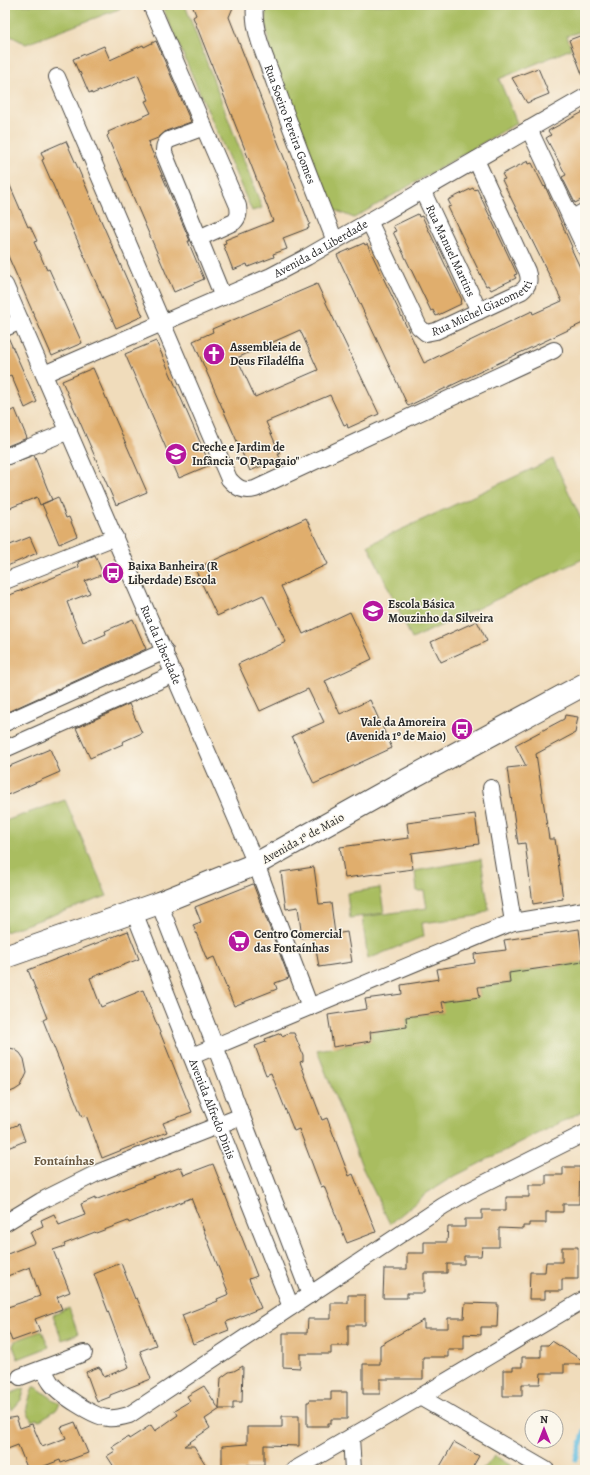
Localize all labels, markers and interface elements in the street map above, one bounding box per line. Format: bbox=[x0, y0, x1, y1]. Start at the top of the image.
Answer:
street label: Rua Soeiro Pereira Gomes bbox=[261, 62, 320, 186]
street label: Rua Manuel Martins bbox=[422, 202, 479, 299]
street label: Avenida da Liberdade bbox=[270, 216, 371, 282]
street label: Rua Michel Giacometti bbox=[430, 279, 536, 340]
place label: Assembleia de Deus Filadélfia bbox=[229, 339, 304, 369]
church icon: Assembleia de Deus Filadélfia bbox=[201, 341, 227, 367]
place label: Creche e Jardim de Infância "O Papagaio" bbox=[192, 439, 300, 469]
school or university icon: Creche e Jardim de Infância "O Papagaio" bbox=[163, 441, 189, 467]
place label: Baixa Banheira (R Liberdade) Escola bbox=[128, 558, 218, 588]
bus stop icon: Baixa Banheira (R Liberdade) Escola bbox=[100, 560, 126, 586]
place label: Escola Básica Mouzinho da Silveira bbox=[388, 596, 494, 626]
school or university icon: Escola Básica Mouzinho da Silveira bbox=[360, 598, 386, 624]
street label: Rua da Liberdade bbox=[137, 602, 185, 687]
place label: Vale da Amoreira (Avenida 1º de Maio) bbox=[346, 714, 446, 744]
bus stop icon: Vale da Amoreira (Avenida 1º de Maio) bbox=[449, 716, 475, 742]
street label: Avenida 1º de Maio bbox=[258, 809, 347, 868]
place label: Centro Comercial das Fontaínhas bbox=[254, 926, 343, 956]
supermarket icon: Centro Comercial das Fontaínhas bbox=[226, 928, 252, 954]
street label: Avenida Alfredo Dinis bbox=[185, 1056, 240, 1162]
district label: Fontaínhas bbox=[34, 1152, 94, 1169]
north arrow bbox=[524, 1409, 564, 1449]
text: N bbox=[540, 1412, 548, 1427]

